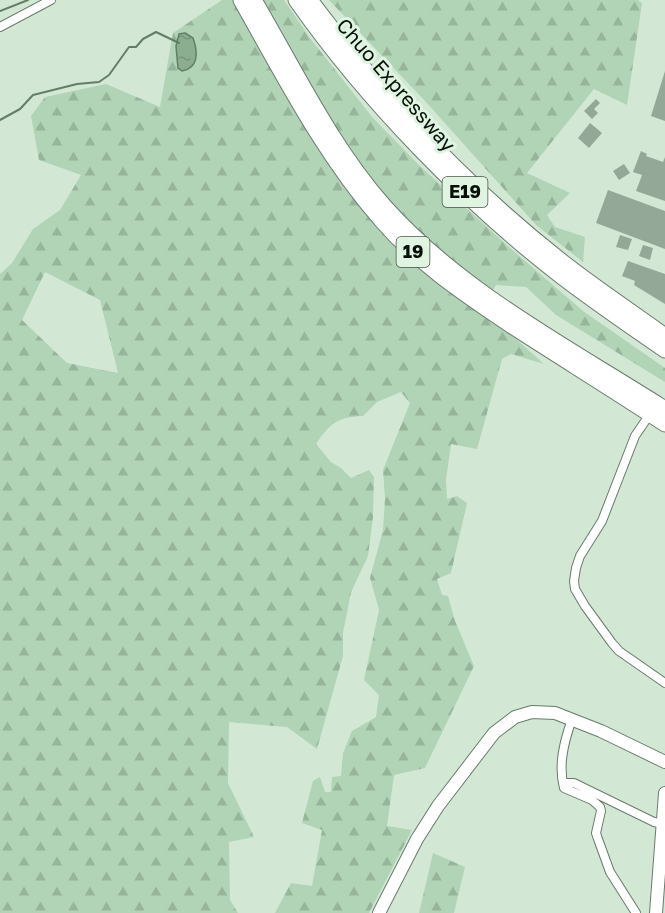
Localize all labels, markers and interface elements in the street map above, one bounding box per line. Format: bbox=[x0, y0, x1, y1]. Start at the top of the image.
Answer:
street label: Chuo Expressway bbox=[332, 13, 461, 156]
road number: E19 bbox=[442, 177, 488, 207]
road number: 19 bbox=[396, 237, 430, 267]

